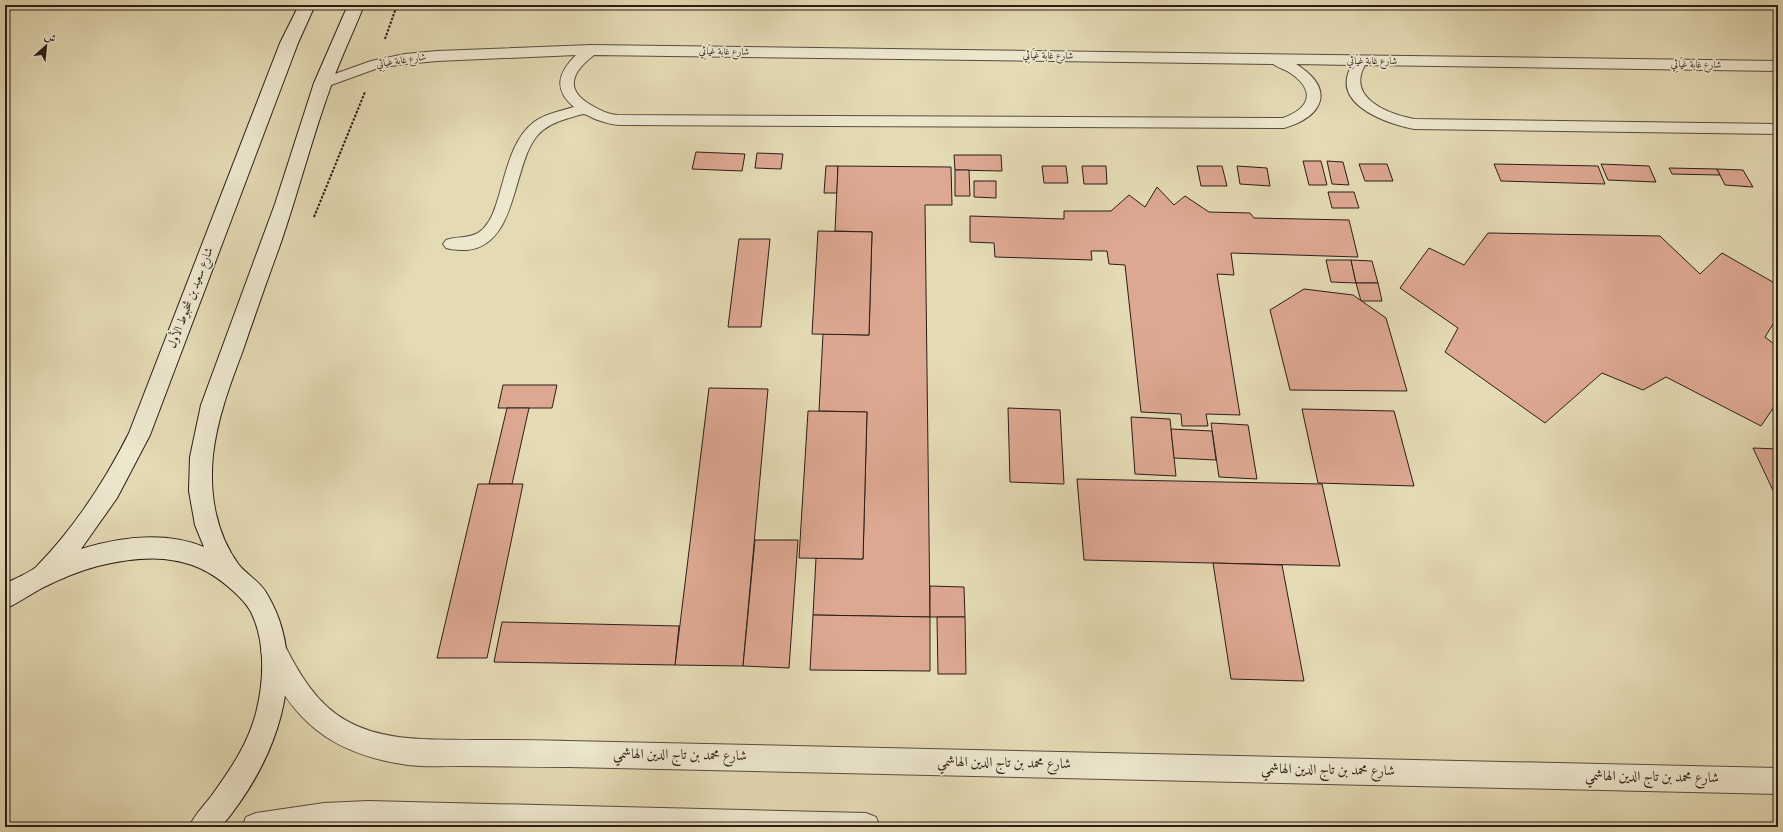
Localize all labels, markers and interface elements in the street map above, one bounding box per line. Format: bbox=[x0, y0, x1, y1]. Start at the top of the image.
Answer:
north arrow bbox=[26, 26, 66, 66]
text: ش bbox=[42, 28, 59, 48]
street label: شارع غابة غيَاثِي bbox=[699, 43, 750, 61]
street label: شارع غابة غيَاثِي bbox=[1023, 47, 1074, 65]
street label: شارع غابة غيَاثِي bbox=[375, 49, 428, 73]
street label: شارع غابة غيَاثِي bbox=[1347, 53, 1397, 70]
street label: شارع غابة غيَاثِي bbox=[1671, 56, 1722, 74]
street label: شارع سعيد بن شخبوط الأول bbox=[162, 244, 220, 352]
street label: شارع محمد بن تاج الدين الهاشمي bbox=[613, 745, 747, 768]
street label: شارع محمد بن تاج الدين الهاشمي bbox=[937, 753, 1071, 776]
street label: شارع محمد بن تاج الدين الهاشمي bbox=[1261, 760, 1395, 783]
street label: شارع محمد بن تاج الدين الهاشمي bbox=[1585, 767, 1719, 790]

